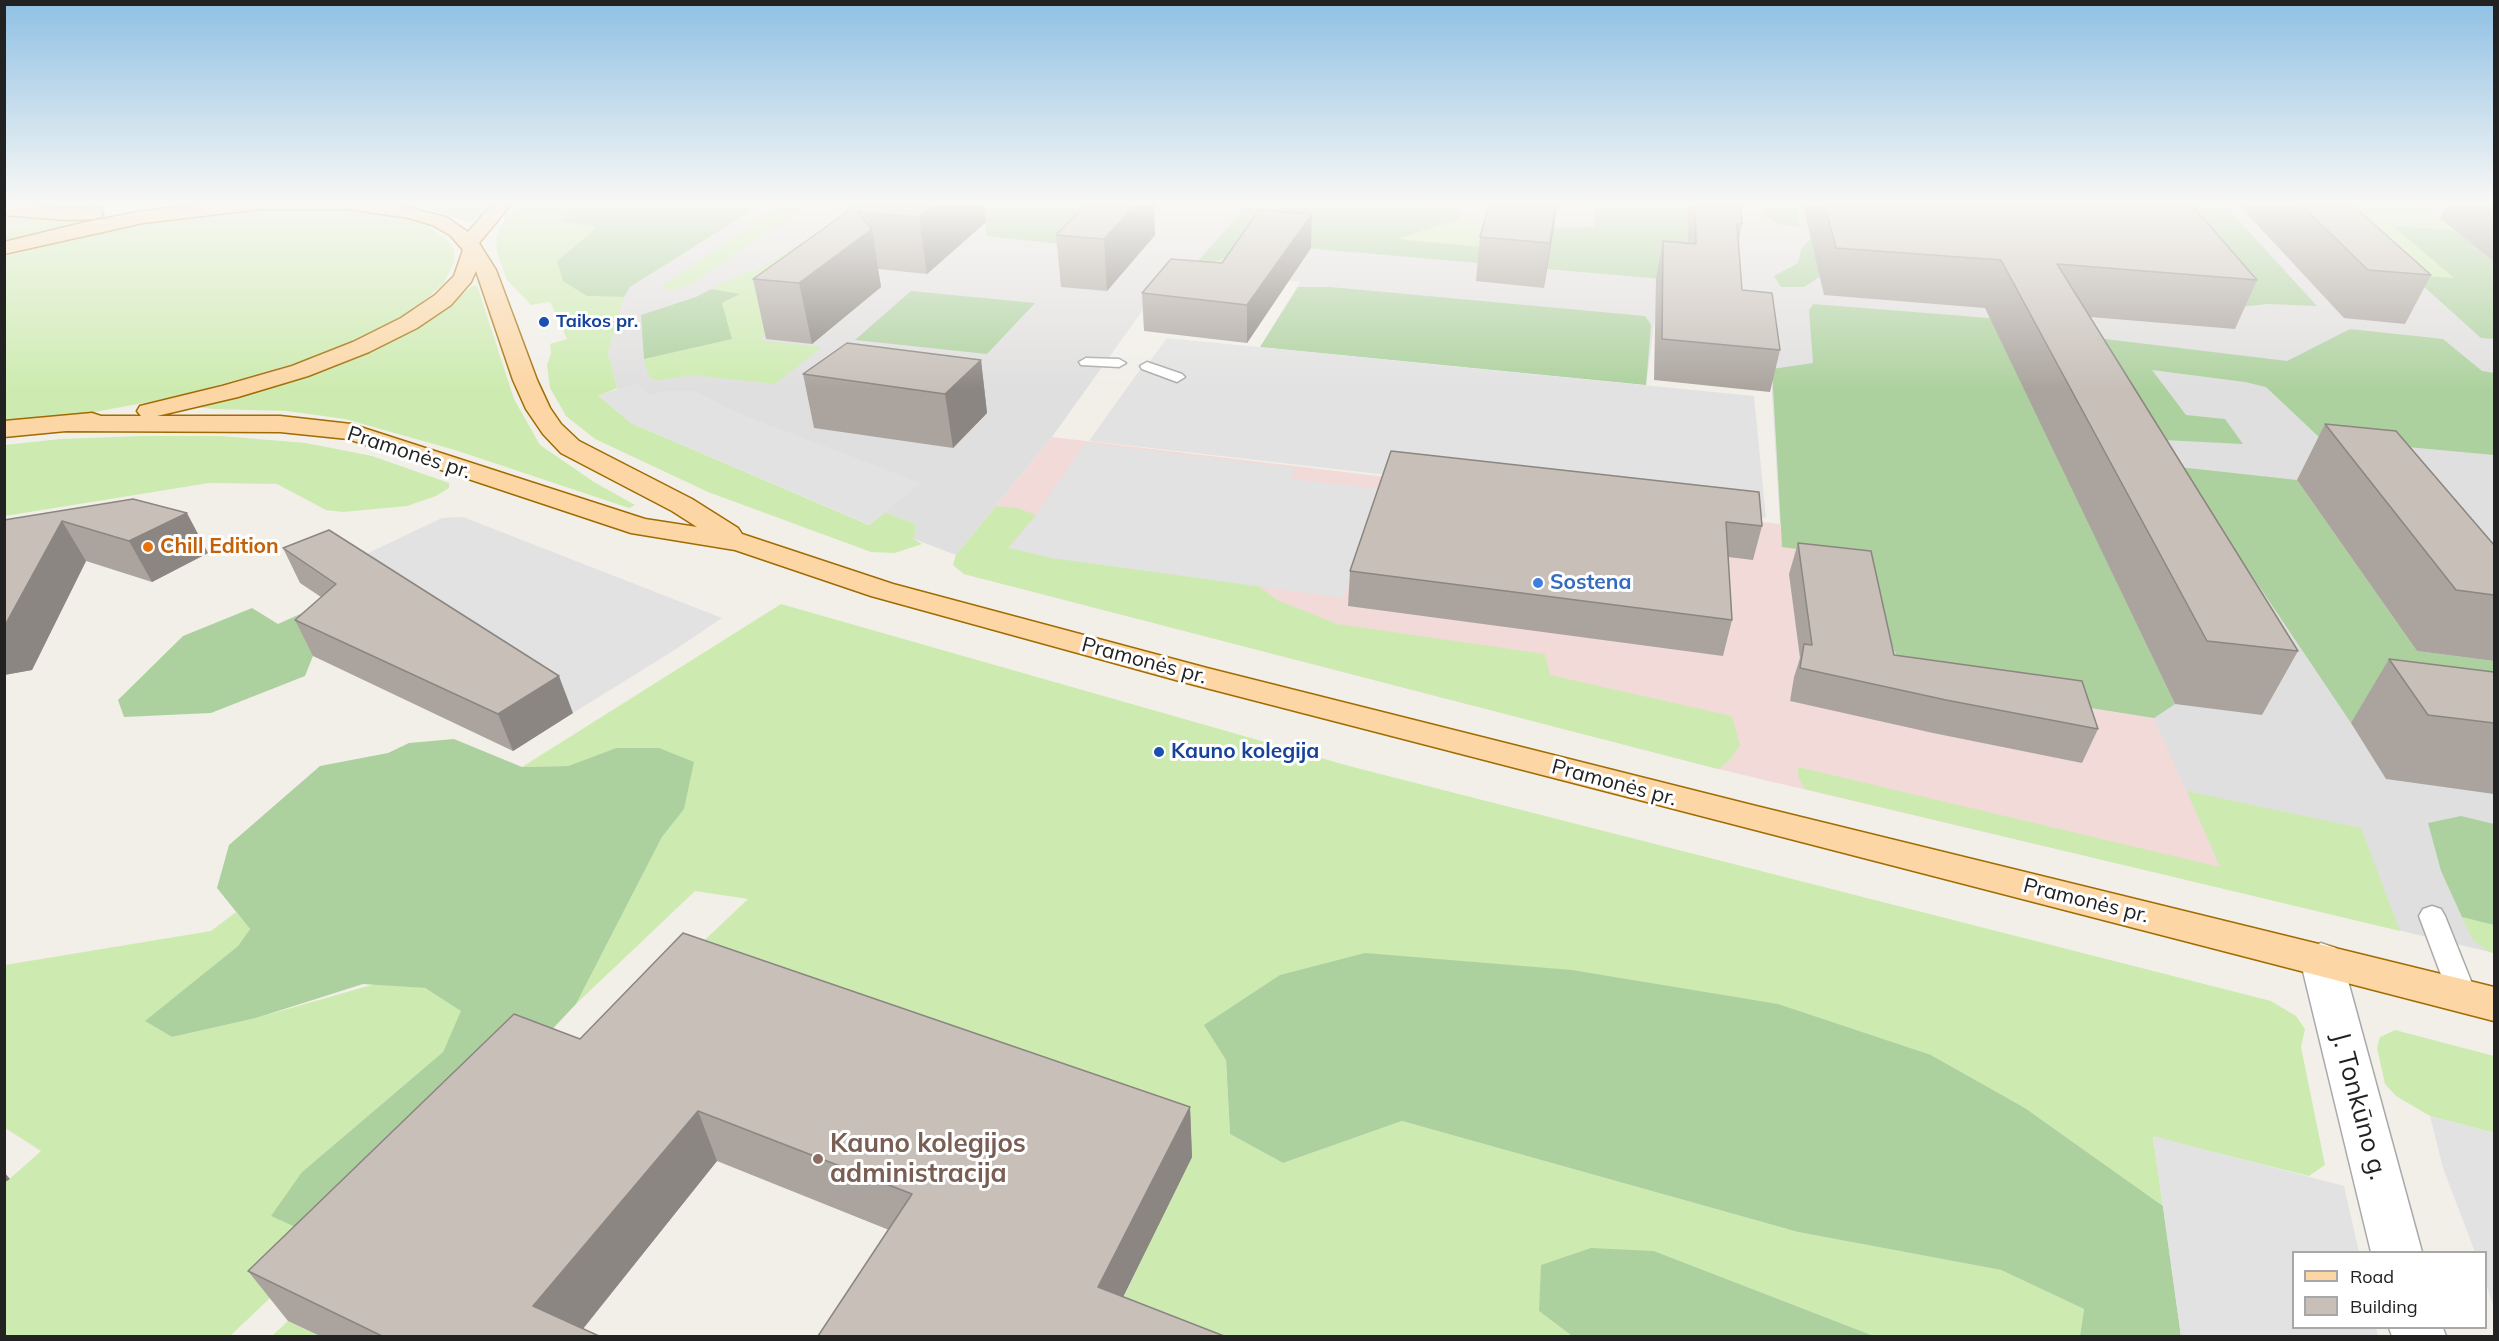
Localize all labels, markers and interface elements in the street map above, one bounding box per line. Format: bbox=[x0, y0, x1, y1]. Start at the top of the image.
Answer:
place label: Taikos pr. bbox=[556, 311, 638, 333]
marker: Taikos pr. bbox=[537, 315, 551, 329]
street label: Pramonės pr. bbox=[344, 421, 474, 485]
place label: Chill Edition bbox=[160, 534, 279, 560]
marker: Chill Edition bbox=[141, 540, 155, 554]
place label: Sostena bbox=[1550, 570, 1631, 596]
marker: Sostena bbox=[1531, 576, 1545, 590]
street label: Pramonės pr. bbox=[1079, 632, 1209, 690]
place label: Kauno kolegija bbox=[1171, 739, 1319, 765]
marker: Kauno kolegija bbox=[1152, 745, 1166, 759]
street label: Pramonės pr. bbox=[1549, 754, 1679, 812]
street label: Pramonės pr. bbox=[2021, 873, 2151, 929]
street label: J. Tonkūno g. bbox=[2324, 1029, 2394, 1183]
place label: Kauno kolegijos administracija bbox=[830, 1128, 1026, 1190]
marker: Kauno kolegijos administracija bbox=[811, 1152, 825, 1166]
legend bbox=[2292, 1251, 2487, 1329]
text: Road bbox=[2350, 1265, 2394, 1288]
text: Building bbox=[2350, 1295, 2418, 1318]

